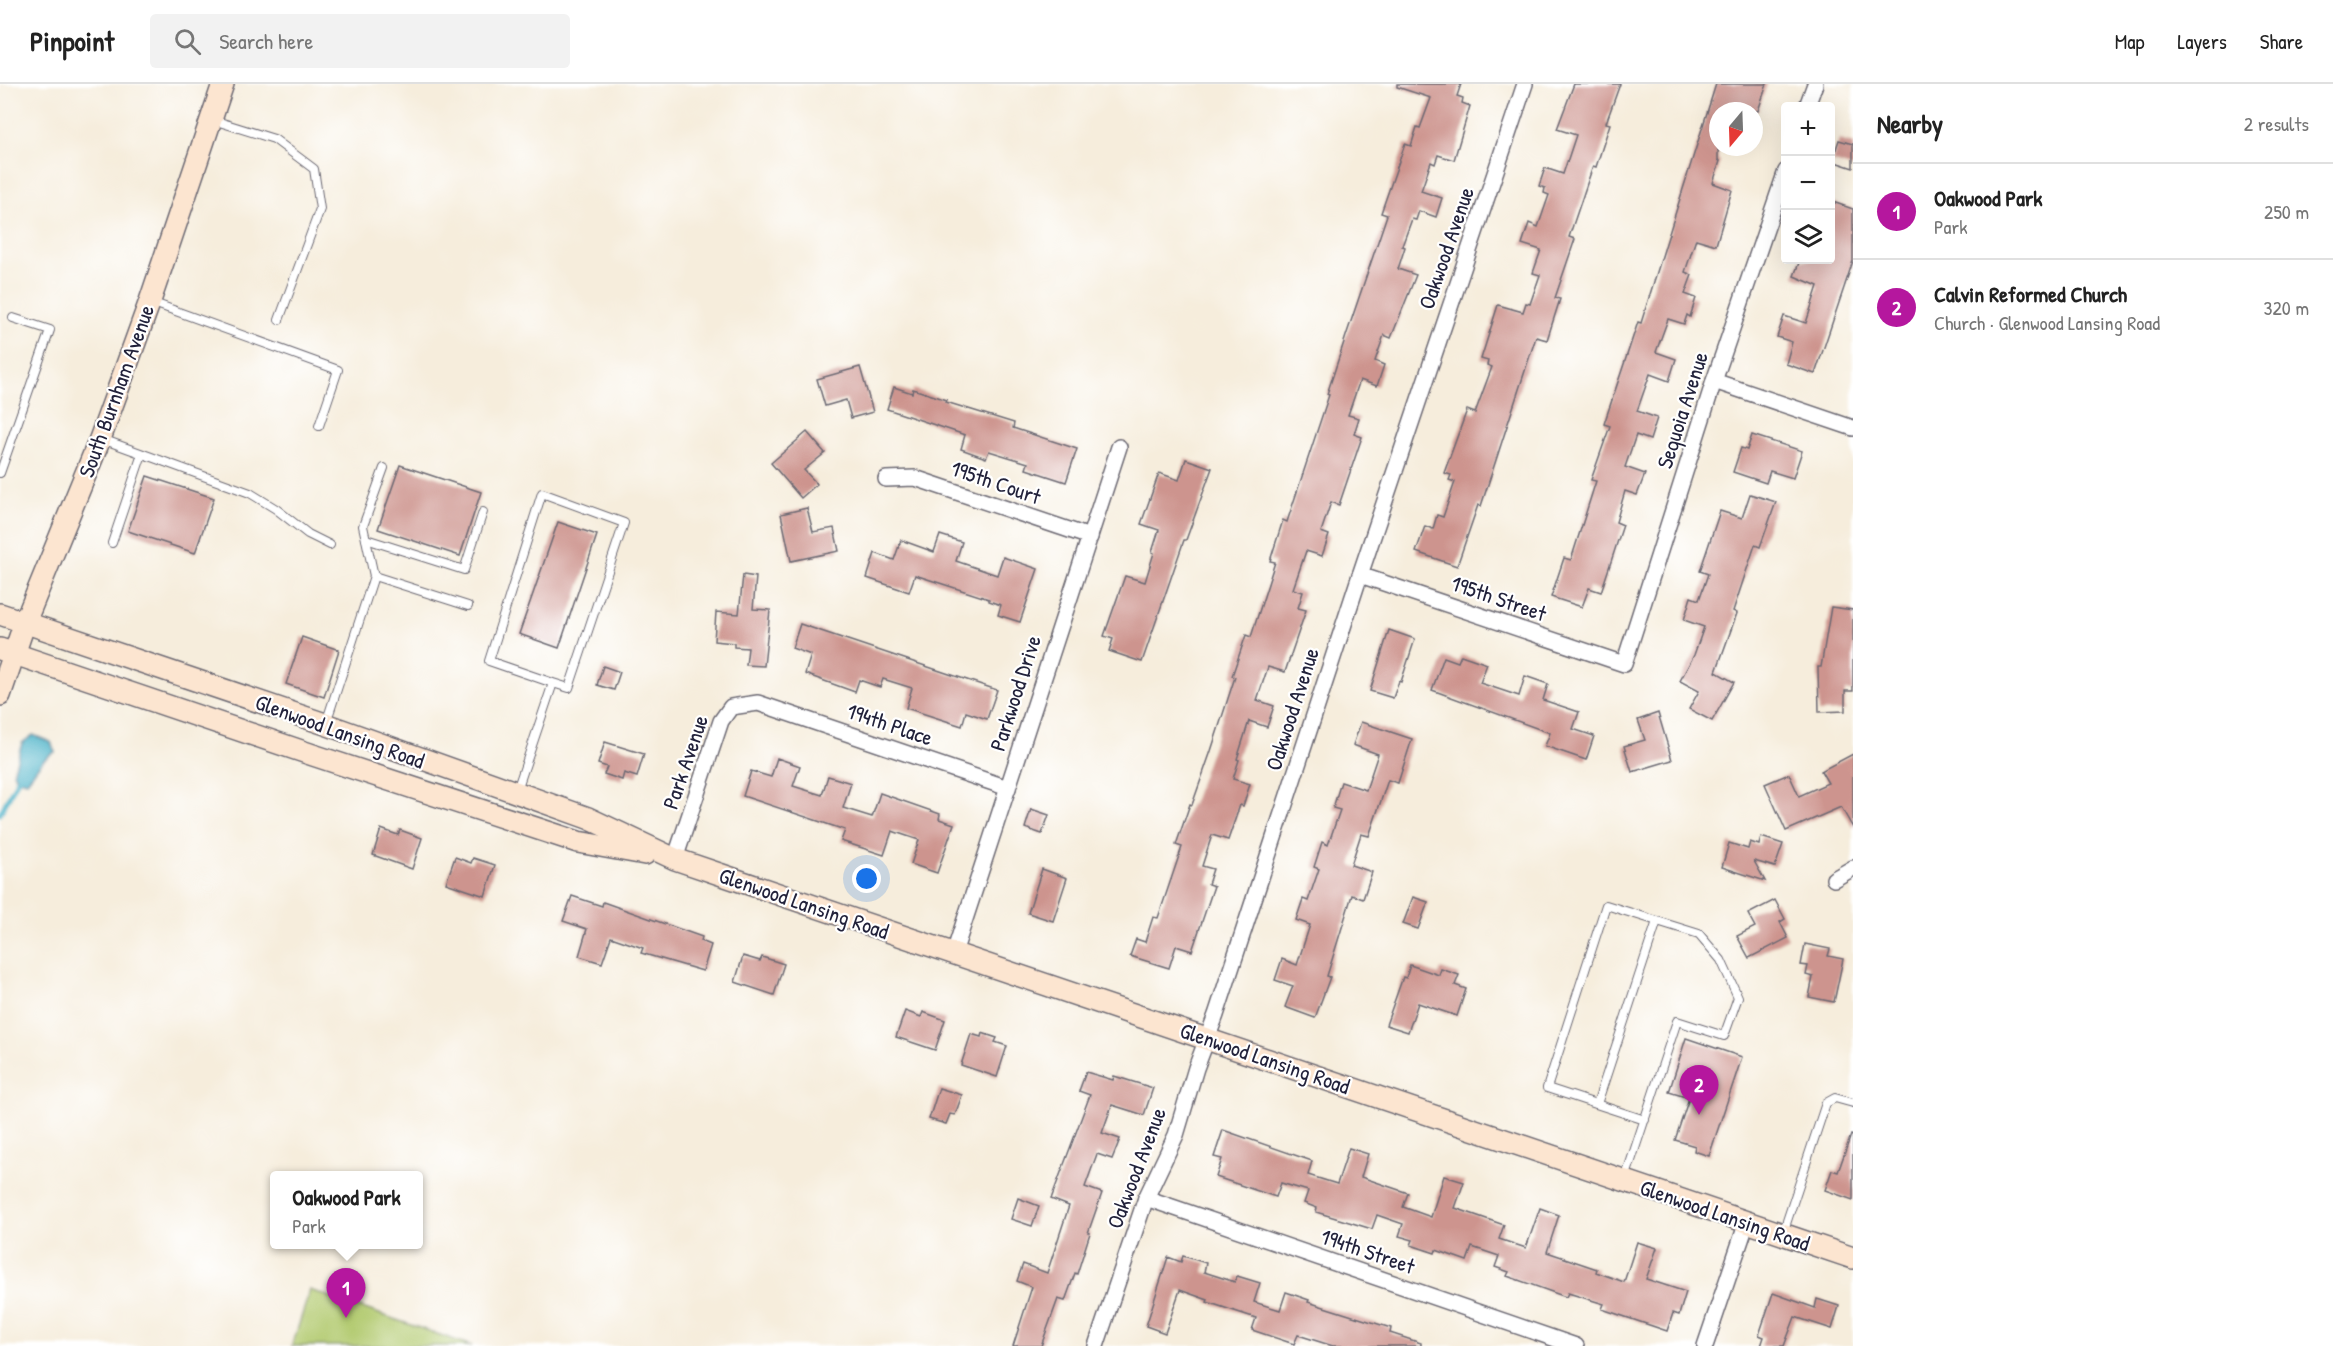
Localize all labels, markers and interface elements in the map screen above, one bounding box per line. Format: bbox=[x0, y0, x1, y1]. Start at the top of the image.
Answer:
search box bbox=[150, 14, 570, 68]
text: Pinpoint bbox=[30, 22, 114, 60]
icon: search bbox=[171, 25, 204, 58]
text: Search here bbox=[219, 26, 313, 56]
text: Map bbox=[2115, 27, 2144, 56]
text: Layers bbox=[2177, 27, 2227, 56]
text: Share bbox=[2260, 27, 2303, 56]
north arrow bbox=[1709, 102, 1763, 156]
map controls bbox=[1781, 102, 1835, 264]
button: + bbox=[1781, 102, 1835, 156]
text: Nearby bbox=[1877, 106, 1943, 141]
text: 2 results bbox=[2244, 110, 2309, 137]
button: − bbox=[1781, 156, 1835, 210]
street label: Oakwood Avenue bbox=[1411, 183, 1481, 313]
text: Oakwood Park bbox=[1934, 183, 2042, 213]
text: 1 bbox=[1893, 198, 1900, 225]
text: 250 m bbox=[2264, 198, 2309, 225]
button: layers bbox=[1781, 210, 1835, 264]
text: Park bbox=[1934, 213, 1967, 240]
text: Calvin Reformed Church bbox=[1934, 279, 2127, 309]
text: 2 bbox=[1892, 294, 1901, 321]
text: 320 m bbox=[2264, 294, 2309, 321]
street label: South Burnham Avenue bbox=[71, 300, 161, 481]
text: Church · Glenwood Lansing Road bbox=[1934, 309, 2160, 336]
street label: Sequoia Avenue bbox=[1649, 348, 1715, 472]
street label: 195th Court bbox=[947, 453, 1045, 511]
street label: 195th Street bbox=[1448, 568, 1551, 628]
street label: Parkwood Drive bbox=[982, 631, 1048, 755]
street label: Oakwood Avenue bbox=[1258, 644, 1326, 774]
street label: Glenwood Lansing Road bbox=[251, 687, 429, 776]
street label: 194th Place bbox=[843, 695, 937, 753]
street label: Park Avenue bbox=[655, 711, 715, 813]
street label: Glenwood Lansing Road bbox=[715, 860, 893, 946]
your location bbox=[852, 864, 881, 893]
street label: Glenwood Lansing Road bbox=[1176, 1015, 1354, 1101]
pin: 2 bbox=[1680, 1066, 1718, 1115]
street label: Oakwood Avenue bbox=[1099, 1103, 1173, 1233]
popup bbox=[270, 1171, 423, 1249]
street label: Glenwood Lansing Road bbox=[1636, 1172, 1814, 1258]
text: Oakwood Park bbox=[292, 1182, 401, 1212]
text: Park bbox=[292, 1212, 326, 1239]
street label: 194th Street bbox=[1317, 1221, 1419, 1281]
pin: 1 bbox=[326, 1268, 366, 1318]

